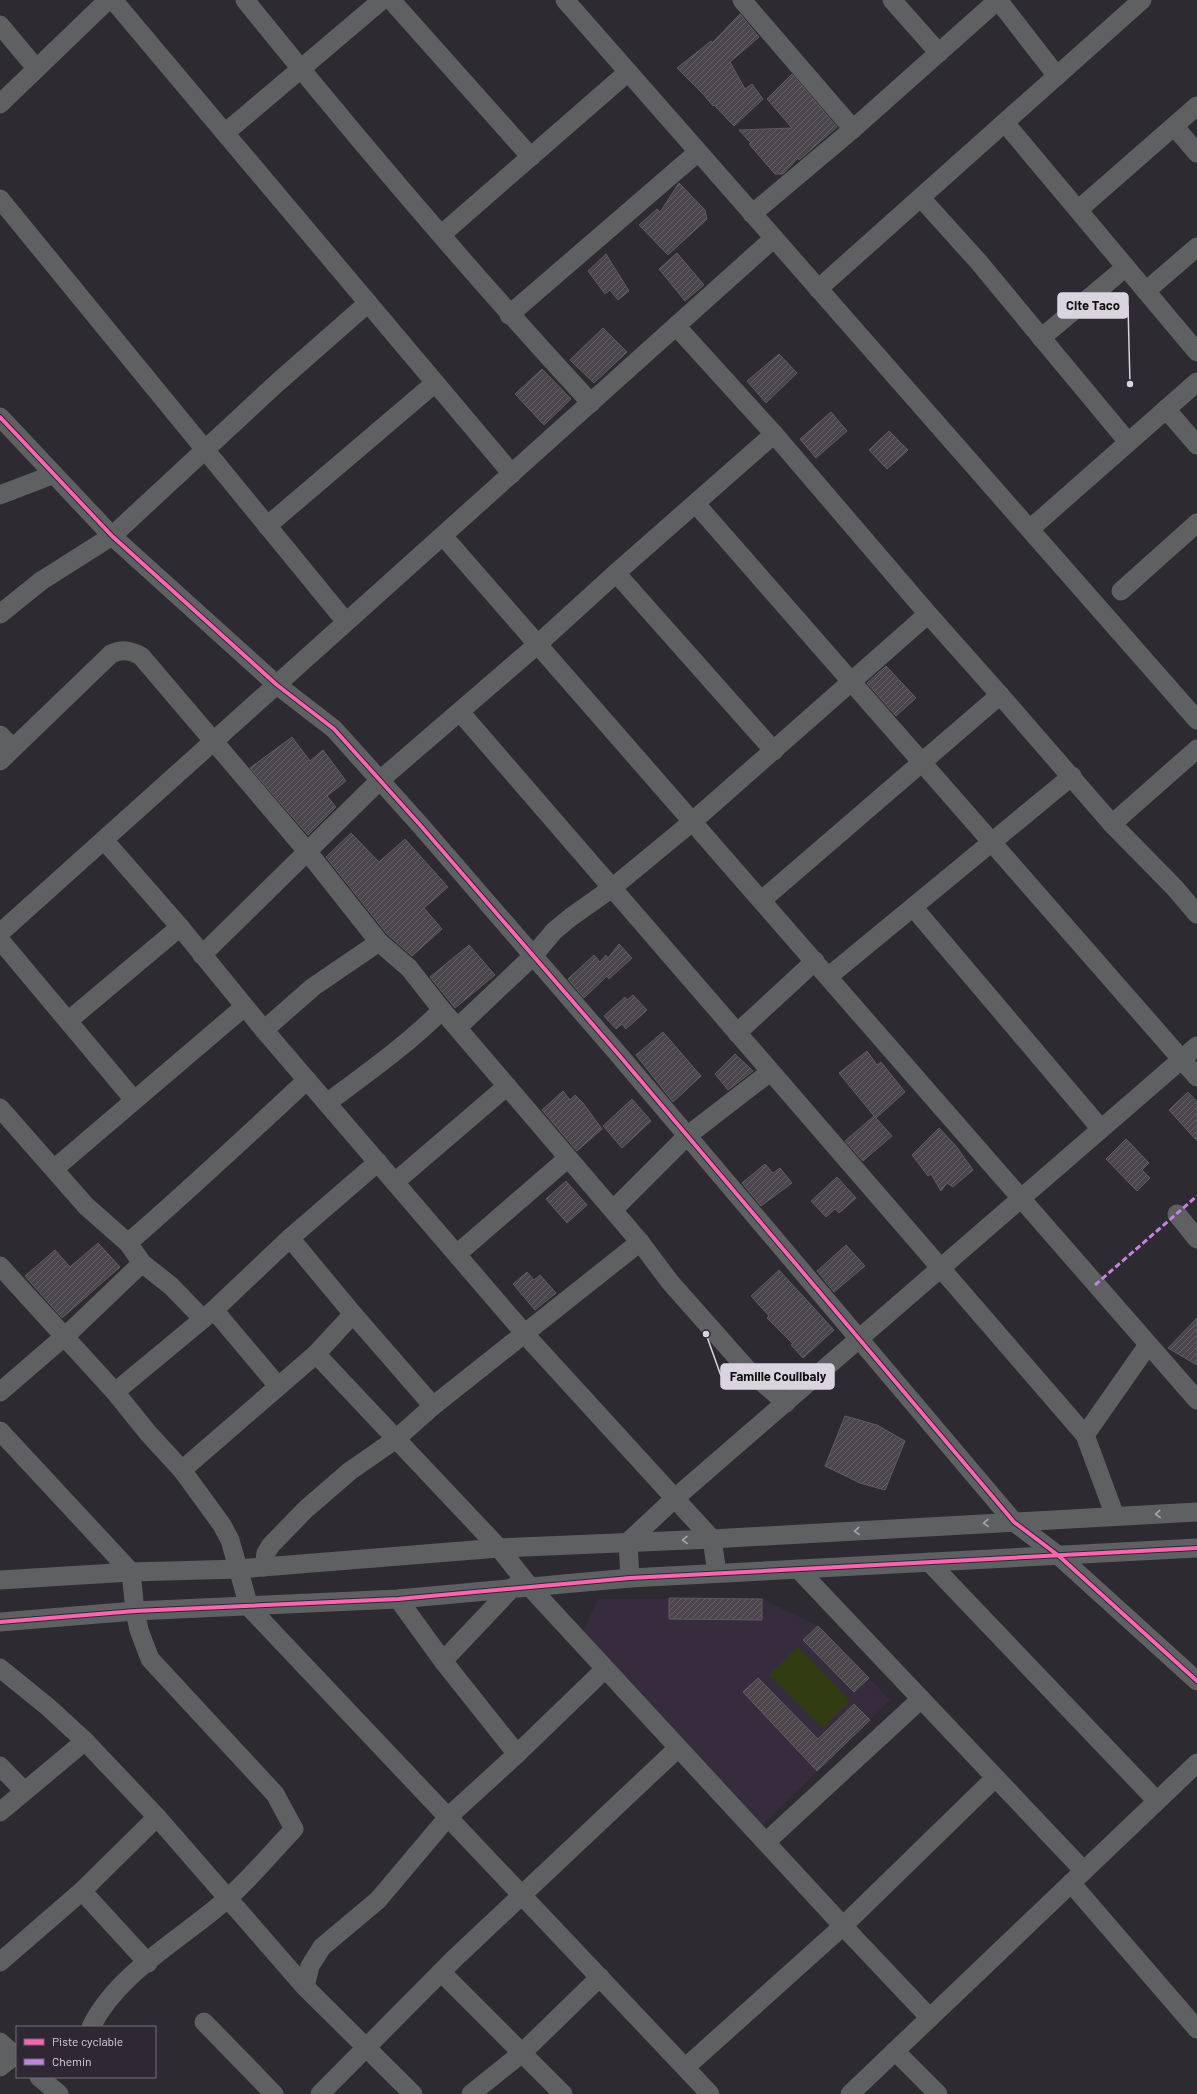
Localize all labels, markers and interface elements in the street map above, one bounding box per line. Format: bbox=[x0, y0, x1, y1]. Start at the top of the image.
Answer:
callout: Cite Taco bbox=[1058, 293, 1128, 318]
text: Cite Taco bbox=[1066, 297, 1120, 313]
callout: Famille Coulibaly bbox=[721, 1364, 834, 1389]
text: Famille Coulibaly bbox=[730, 1368, 827, 1384]
one-way arrow bbox=[1155, 1509, 1161, 1518]
one-way arrow bbox=[983, 1519, 989, 1528]
one-way arrow bbox=[854, 1526, 860, 1535]
one-way arrow bbox=[682, 1536, 688, 1544]
legend bbox=[16, 2026, 156, 2078]
text: Piste cyclable bbox=[52, 2034, 123, 2048]
text: Chemin bbox=[52, 2054, 92, 2068]

